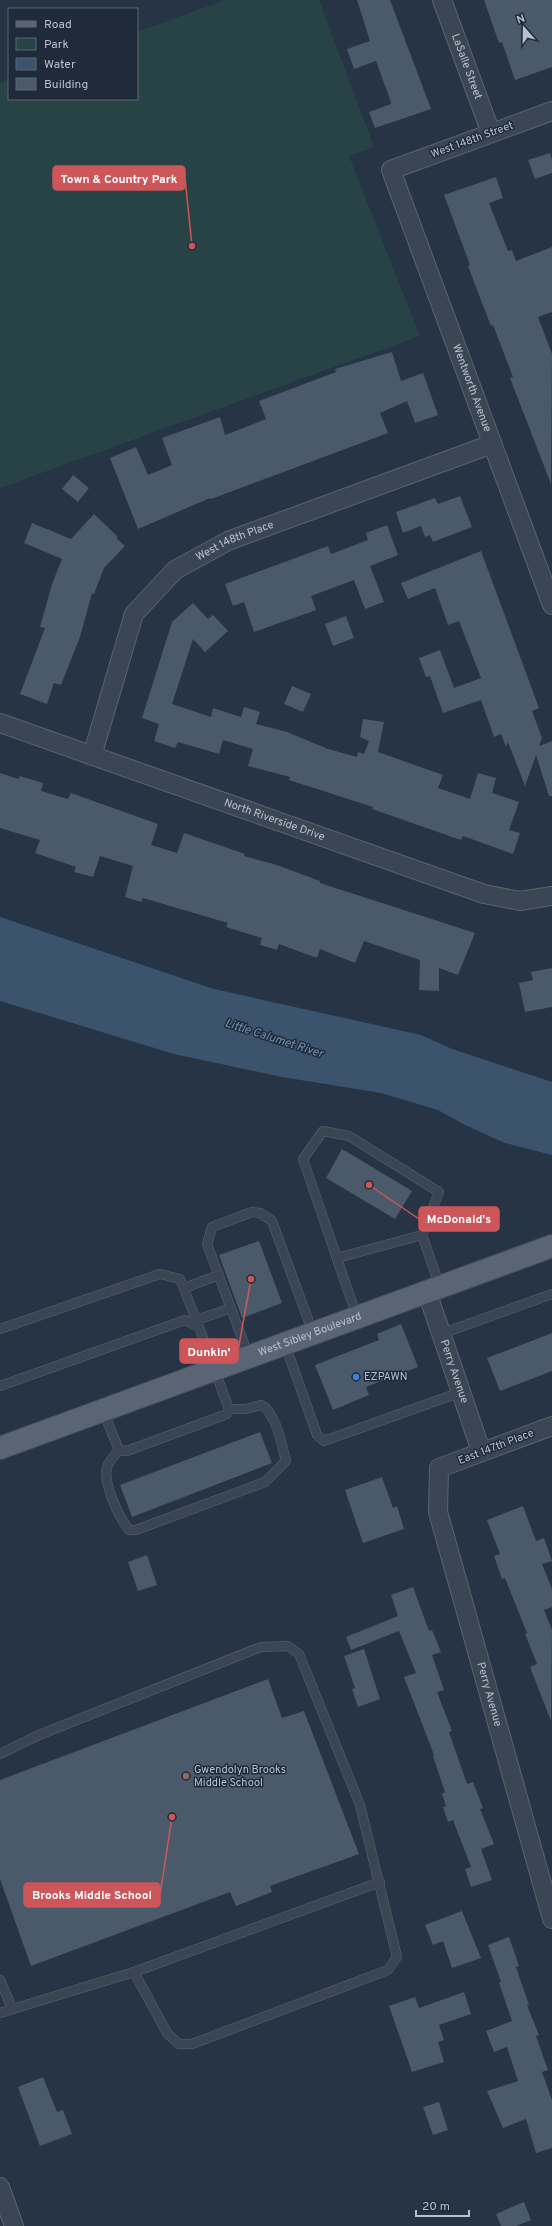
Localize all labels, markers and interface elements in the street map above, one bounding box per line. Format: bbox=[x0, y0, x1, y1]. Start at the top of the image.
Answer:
legend bbox=[8, 8, 138, 100]
north arrow bbox=[504, 8, 544, 48]
text: N bbox=[515, 12, 527, 27]
text: Road bbox=[44, 17, 72, 33]
street label: LaSalle Street bbox=[448, 32, 485, 101]
text: Park bbox=[44, 37, 69, 53]
text: Water bbox=[44, 57, 76, 73]
text: Building bbox=[44, 77, 88, 93]
street label: West 148th Street bbox=[429, 119, 515, 161]
callout: Town & Country Park bbox=[53, 166, 185, 190]
text: Town & Country Park bbox=[61, 172, 178, 188]
street label: Wentworth Avenue bbox=[449, 342, 494, 434]
street label: West 148th Place bbox=[193, 518, 276, 564]
street label: North Riverside Drive bbox=[222, 796, 327, 844]
water label: Little Calumet River bbox=[223, 1016, 327, 1063]
callout: McDonald's bbox=[419, 1207, 499, 1231]
text: McDonald's bbox=[427, 1212, 491, 1228]
street label: West Sibley Boulevard bbox=[256, 1309, 364, 1360]
street label: Perry Avenue bbox=[437, 1338, 471, 1405]
callout: Dunkin' bbox=[180, 1339, 238, 1363]
text: Dunkin' bbox=[188, 1345, 231, 1361]
place label: EZPAWN bbox=[364, 1370, 407, 1384]
marker: EZPAWN bbox=[351, 1372, 361, 1382]
street label: East 147th Place bbox=[456, 1426, 536, 1468]
street label: Perry Avenue bbox=[473, 1661, 505, 1728]
place label: Gwendolyn Brooks Middle School bbox=[194, 1763, 286, 1790]
marker: Gwendolyn Brooks Middle School bbox=[181, 1771, 191, 1781]
callout: Brooks Middle School bbox=[24, 1883, 160, 1907]
text: Brooks Middle School bbox=[32, 1888, 152, 1904]
scale bar bbox=[416, 2192, 469, 2218]
text: 20 m bbox=[422, 2199, 450, 2215]

